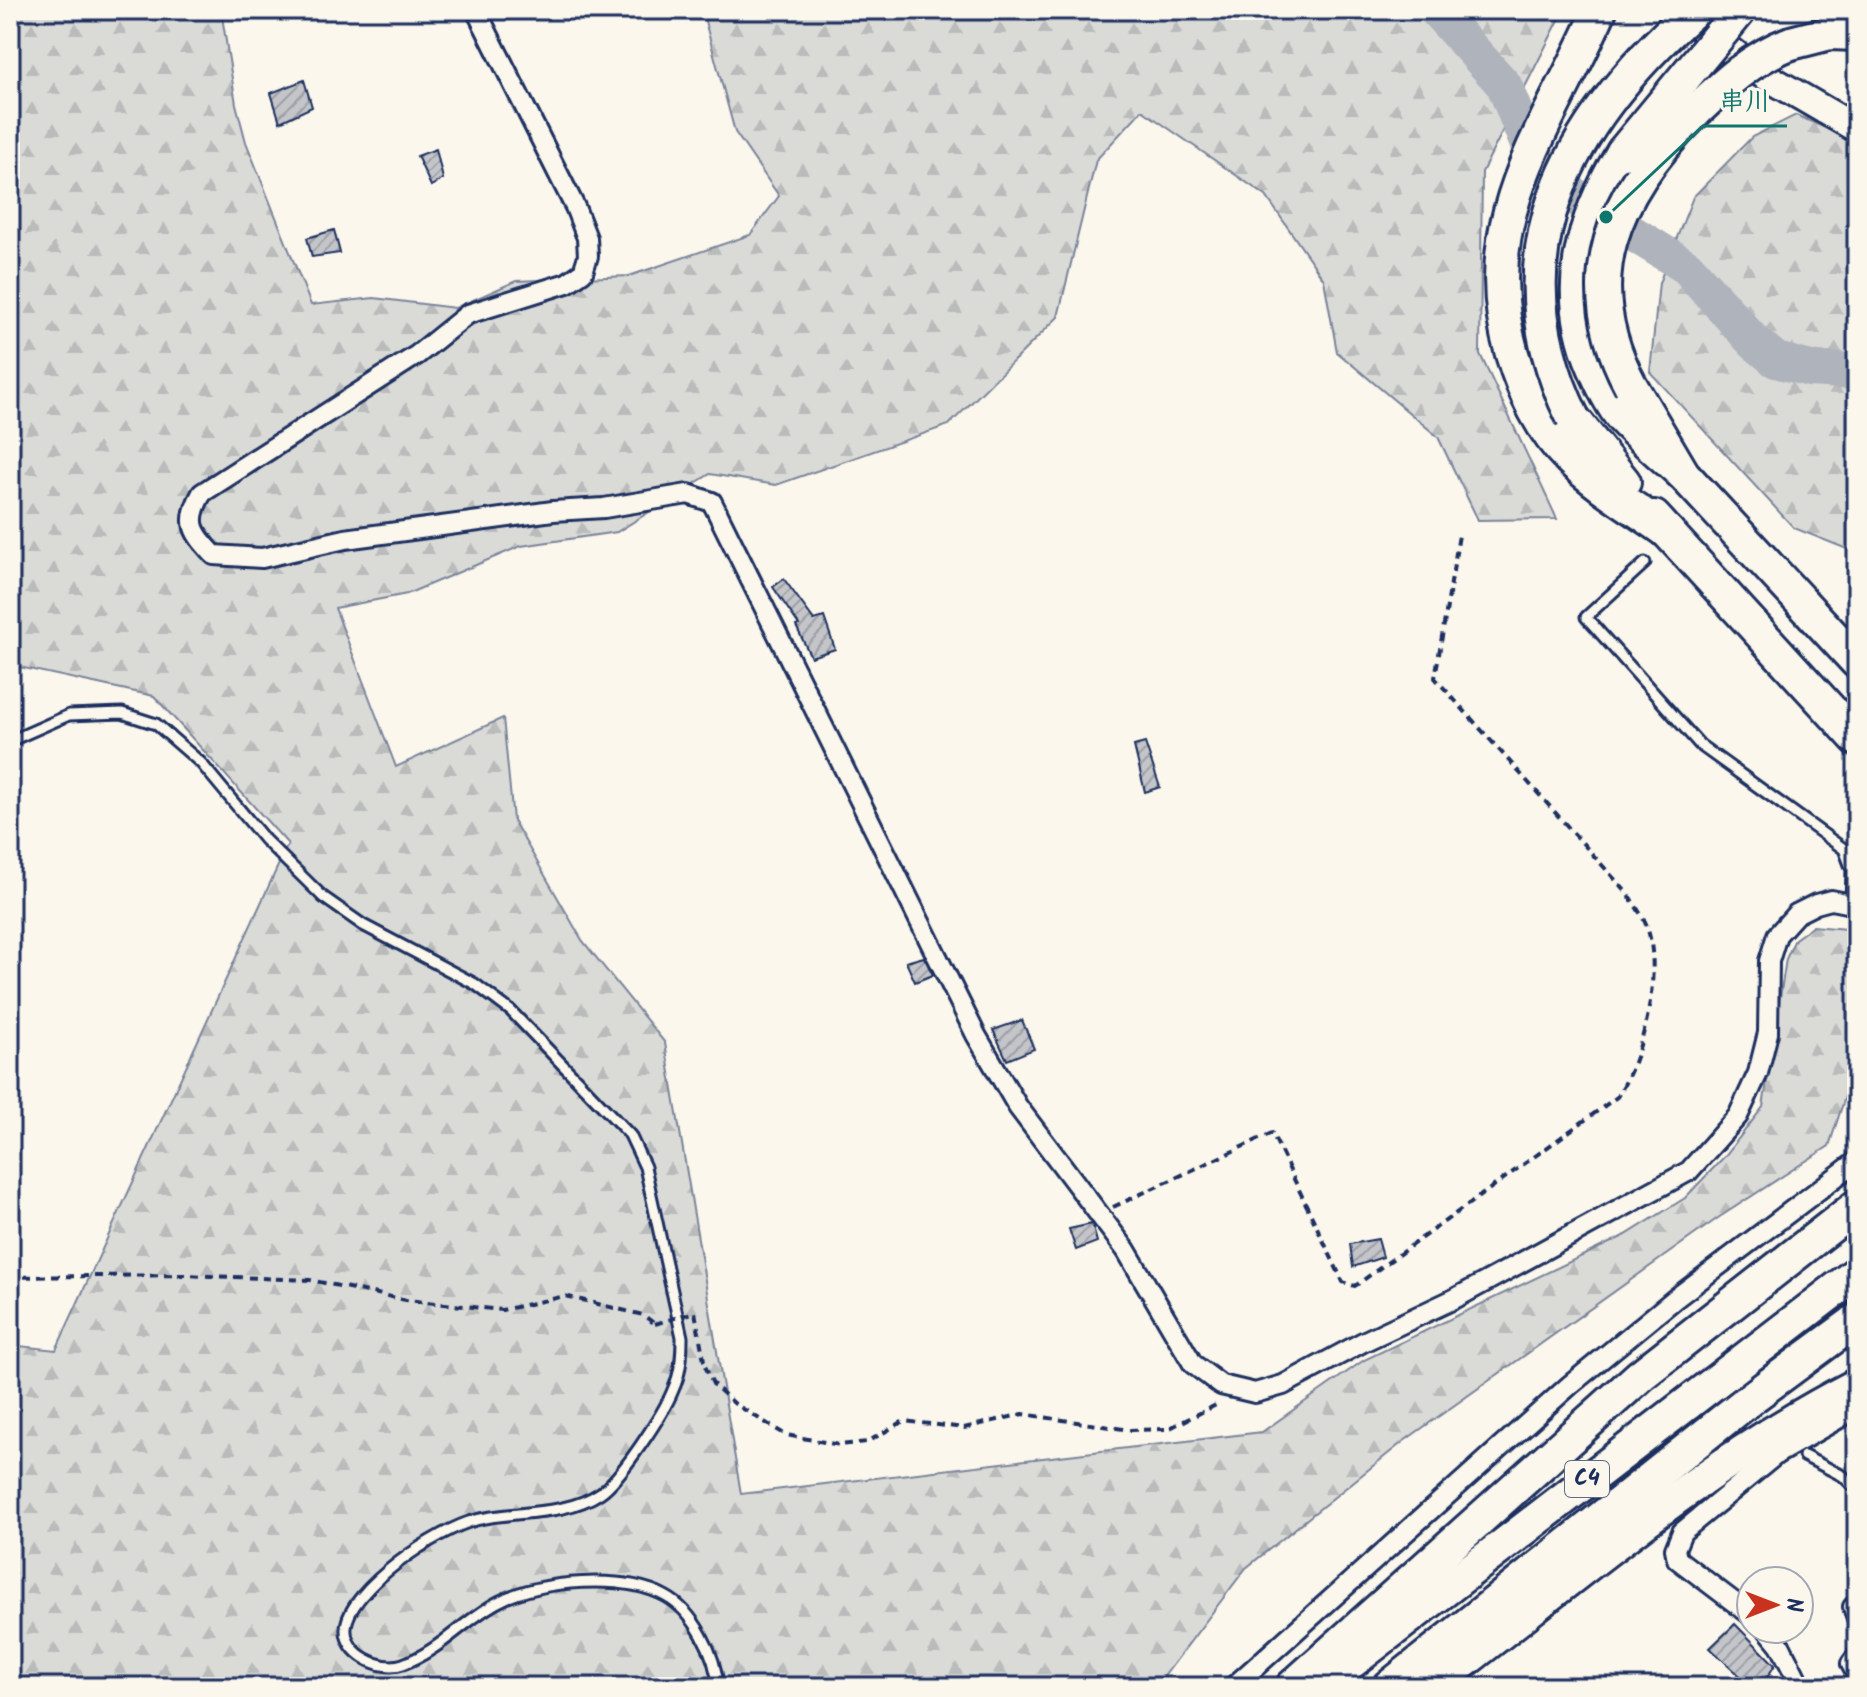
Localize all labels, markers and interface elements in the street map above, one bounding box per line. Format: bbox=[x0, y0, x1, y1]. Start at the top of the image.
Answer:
callout: 串川 bbox=[1703, 76, 1787, 126]
text: 串川 bbox=[1719, 82, 1771, 124]
road number: C4 bbox=[1565, 1461, 1609, 1497]
north arrow bbox=[1735, 1565, 1815, 1645]
text: N bbox=[1775, 1598, 1810, 1612]

